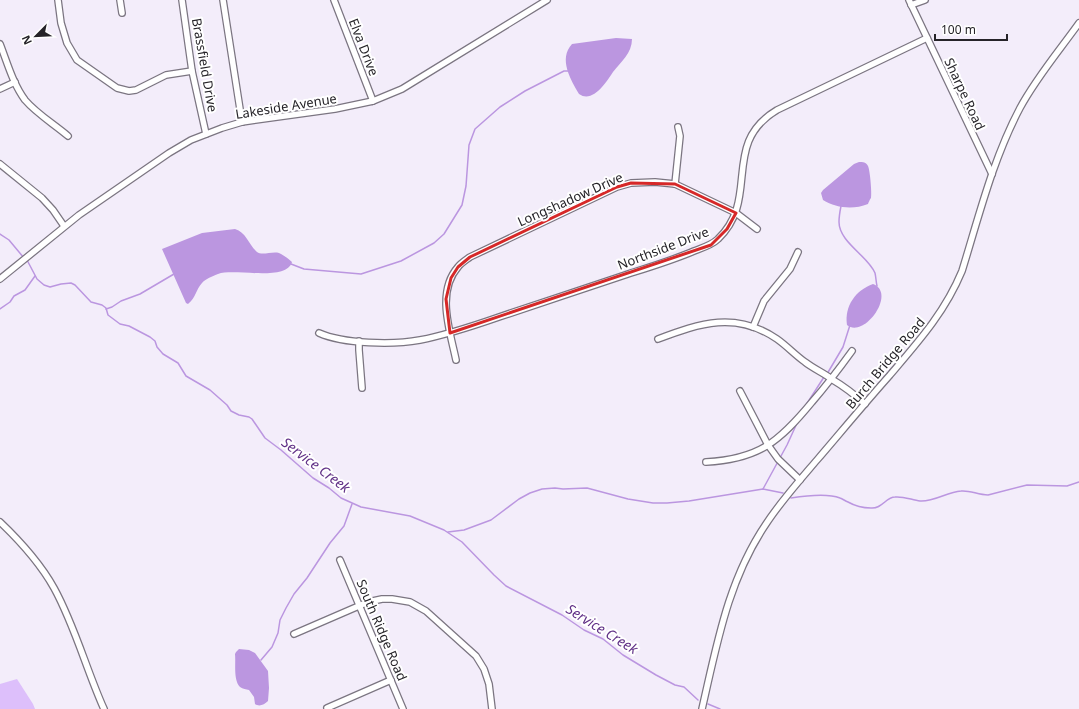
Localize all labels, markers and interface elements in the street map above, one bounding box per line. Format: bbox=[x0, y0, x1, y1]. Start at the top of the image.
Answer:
north arrow bbox=[16, 16, 56, 56]
street label: Brassfield Drive bbox=[188, 16, 222, 114]
street label: Elva Drive bbox=[345, 16, 383, 78]
scale bar bbox=[935, 16, 1007, 42]
text: 100 m bbox=[941, 21, 976, 38]
text: N bbox=[18, 33, 35, 47]
street label: Sharpe Road bbox=[940, 55, 990, 133]
street label: Lakeside Avenue bbox=[234, 89, 338, 123]
street label: Longshadow Drive bbox=[514, 168, 626, 230]
street label: Northside Drive bbox=[615, 222, 711, 274]
street label: Burch Bridge Road bbox=[841, 313, 929, 413]
water label: Service Creek bbox=[278, 433, 355, 497]
street label: South Ridge Road bbox=[353, 577, 411, 683]
water label: Service Creek bbox=[563, 599, 643, 659]

